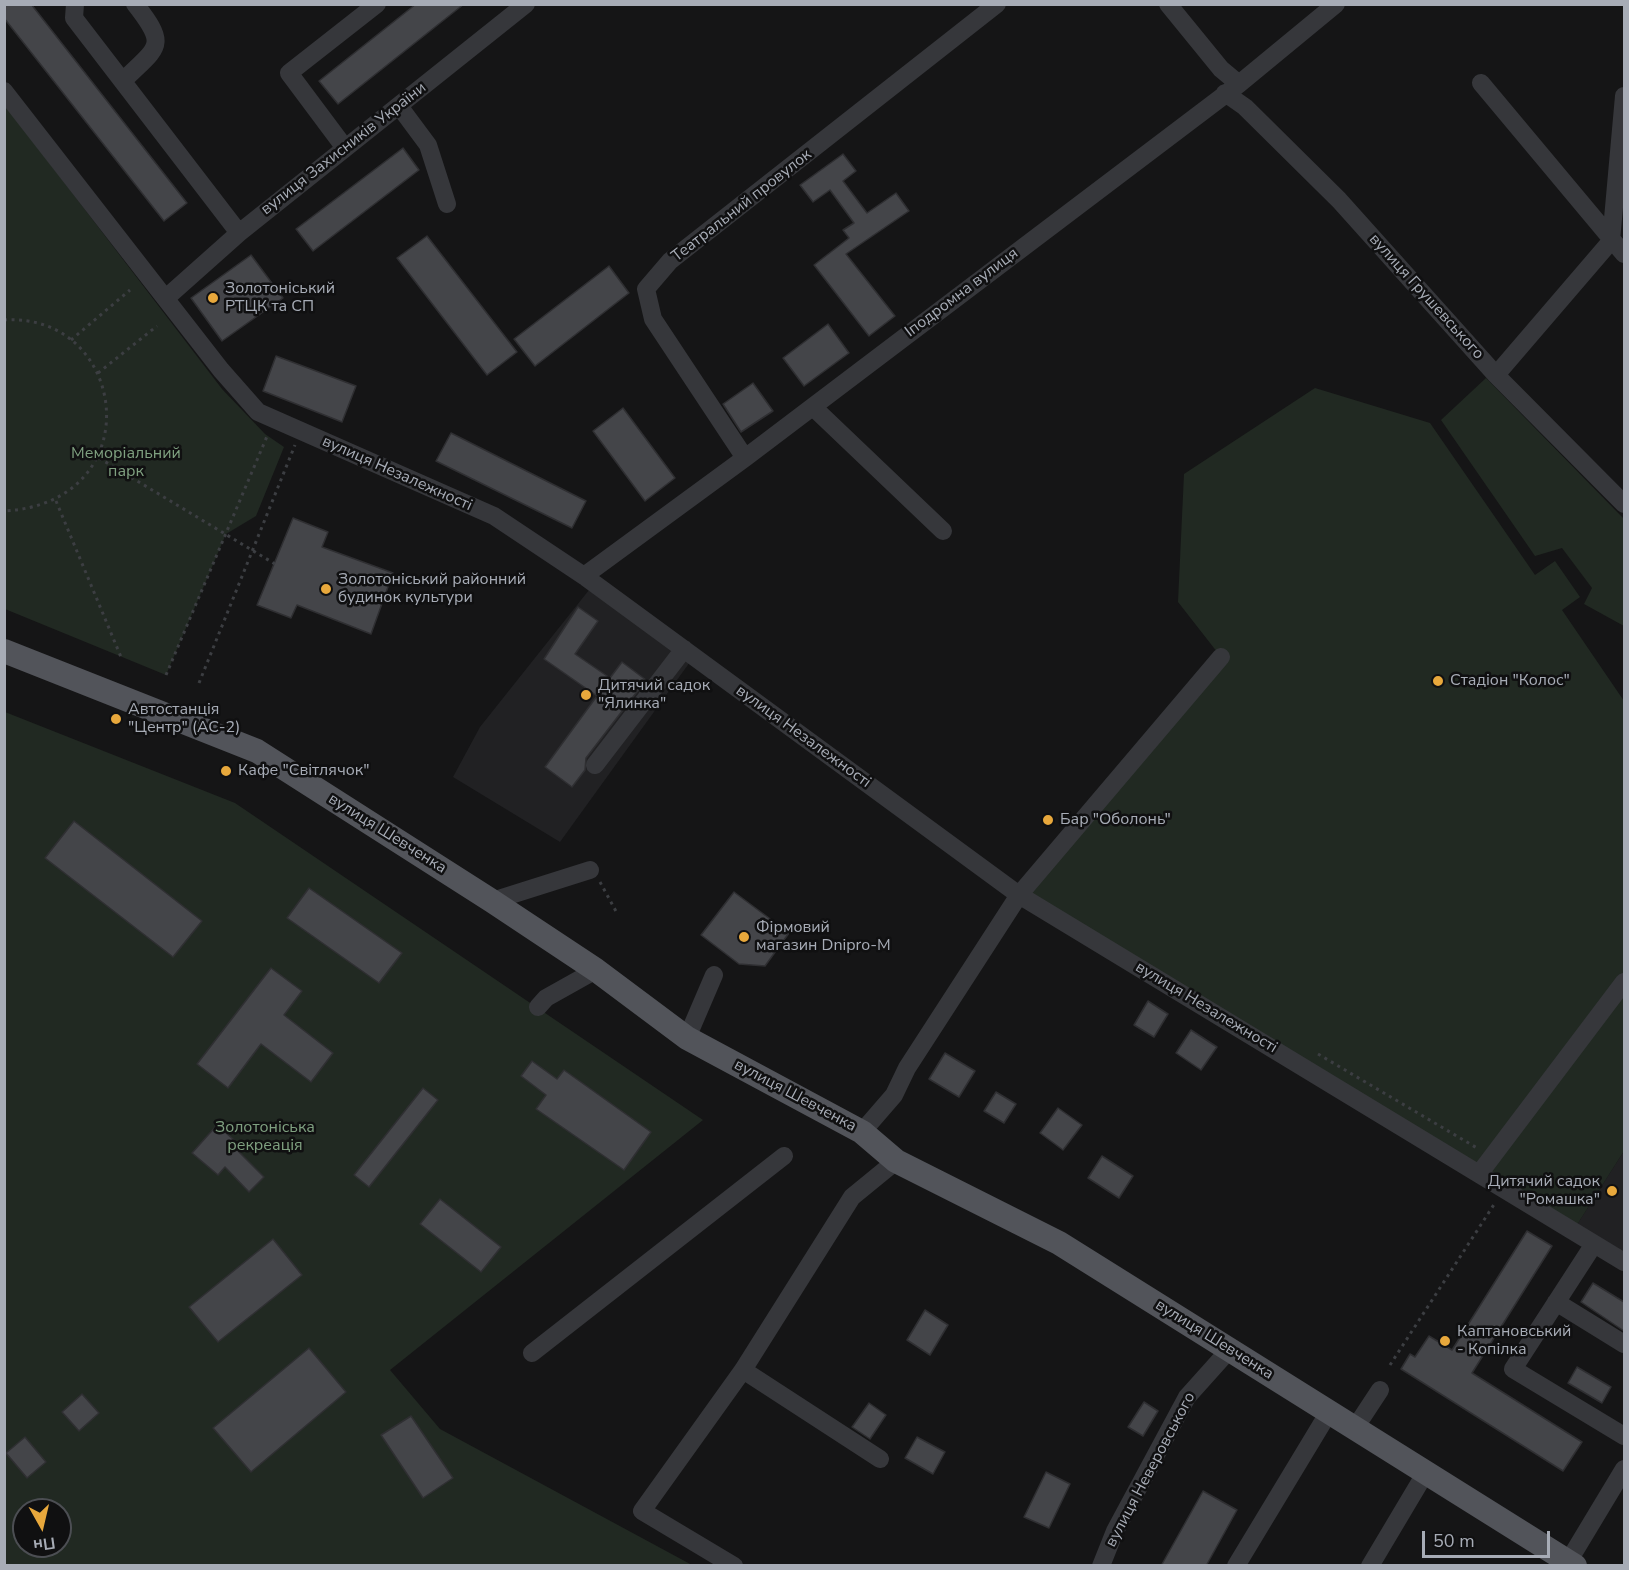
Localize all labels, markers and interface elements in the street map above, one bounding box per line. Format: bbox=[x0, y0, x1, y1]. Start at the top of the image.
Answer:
street label: вулиця Захисників України bbox=[258, 79, 430, 219]
street label: Театральний провулок bbox=[668, 145, 816, 267]
street label: вулиця Грушевського bbox=[1364, 230, 1488, 364]
street label: Іподромна вулиця bbox=[902, 244, 1022, 342]
place label: Золотоніський РТЦК та СП bbox=[225, 279, 335, 317]
marker: Золотоніський РТЦК та СП bbox=[206, 291, 220, 305]
street label: вулиця Незалежності bbox=[319, 432, 475, 516]
park label: Меморіальний парк bbox=[71, 444, 181, 482]
place label: Золотоніський районний будинок культури bbox=[338, 570, 526, 608]
marker: Золотоніський районний будинок культури bbox=[319, 582, 333, 596]
place label: Стадіон "Колос" bbox=[1450, 671, 1570, 691]
marker: Стадіон "Колос" bbox=[1431, 674, 1445, 688]
place label: Дитячий садок "Ялинка" bbox=[598, 676, 710, 714]
street label: вулиця Незалежності bbox=[732, 682, 874, 792]
marker: Дитячий садок "Ялинка" bbox=[579, 688, 593, 702]
place label: Автостанція "Центр" (АС-2) bbox=[128, 700, 240, 738]
marker: Автостанція "Центр" (АС-2) bbox=[109, 712, 123, 726]
place label: Кафе "Світлячок" bbox=[238, 761, 369, 781]
marker: Кафе "Світлячок" bbox=[219, 764, 233, 778]
street label: вулиця Шевченка bbox=[324, 790, 450, 878]
place label: Бар "Оболонь" bbox=[1060, 810, 1171, 830]
marker: Бар "Оболонь" bbox=[1041, 813, 1055, 827]
place label: Фірмовий магазин Dnipro-M bbox=[756, 918, 891, 956]
marker: Фірмовий магазин Dnipro-M bbox=[737, 930, 751, 944]
street label: вулиця Незалежності bbox=[1131, 958, 1281, 1058]
street label: вулиця Шевченка bbox=[731, 1056, 859, 1136]
park label: Золотоніська рекреація bbox=[215, 1118, 315, 1156]
place label: Дитячий садок "Ромашка" bbox=[1488, 1172, 1600, 1210]
marker: Дитячий садок "Ромашка" bbox=[1605, 1184, 1619, 1198]
street label: вулиця Шевченка bbox=[1151, 1296, 1277, 1384]
place label: Каптановський - Копілка bbox=[1457, 1322, 1571, 1360]
marker: Каптановський - Копілка bbox=[1438, 1334, 1452, 1348]
street label: вулиця Неверовського bbox=[1102, 1389, 1200, 1551]
north arrow bbox=[12, 1498, 72, 1558]
scale bar bbox=[1425, 1519, 1552, 1557]
text: 50 m bbox=[1433, 1529, 1475, 1553]
text: Пн bbox=[32, 1531, 57, 1556]

